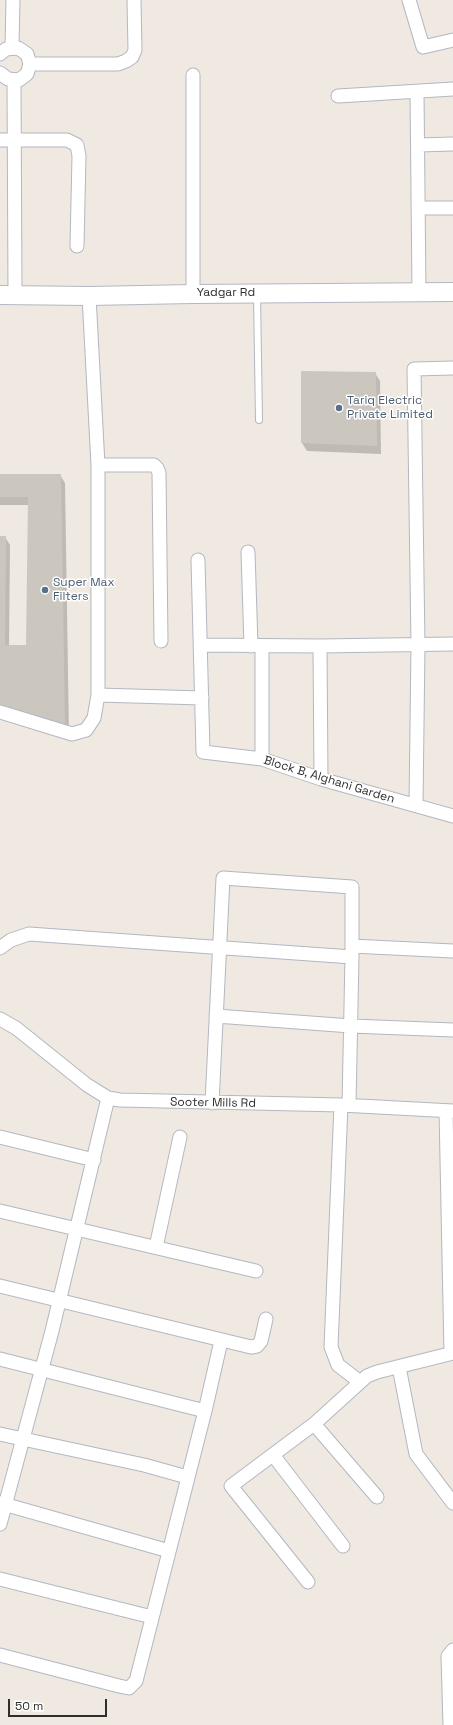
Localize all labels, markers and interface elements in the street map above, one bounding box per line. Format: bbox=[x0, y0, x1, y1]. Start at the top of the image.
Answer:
street label: Yadgar Rd bbox=[197, 286, 255, 300]
place label: Tariq Electric Private Limited bbox=[347, 394, 433, 422]
marker: Tariq Electric Private Limited bbox=[334, 403, 344, 413]
place label: Super Max Filters bbox=[53, 576, 115, 604]
marker: Super Max Filters bbox=[40, 585, 50, 595]
street label: Block B, Alghani Garden bbox=[262, 753, 396, 807]
street label: Sooter Mills Rd bbox=[170, 1095, 256, 1111]
scale bar bbox=[10, 1691, 109, 1717]
text: 50 m bbox=[15, 1698, 43, 1714]

